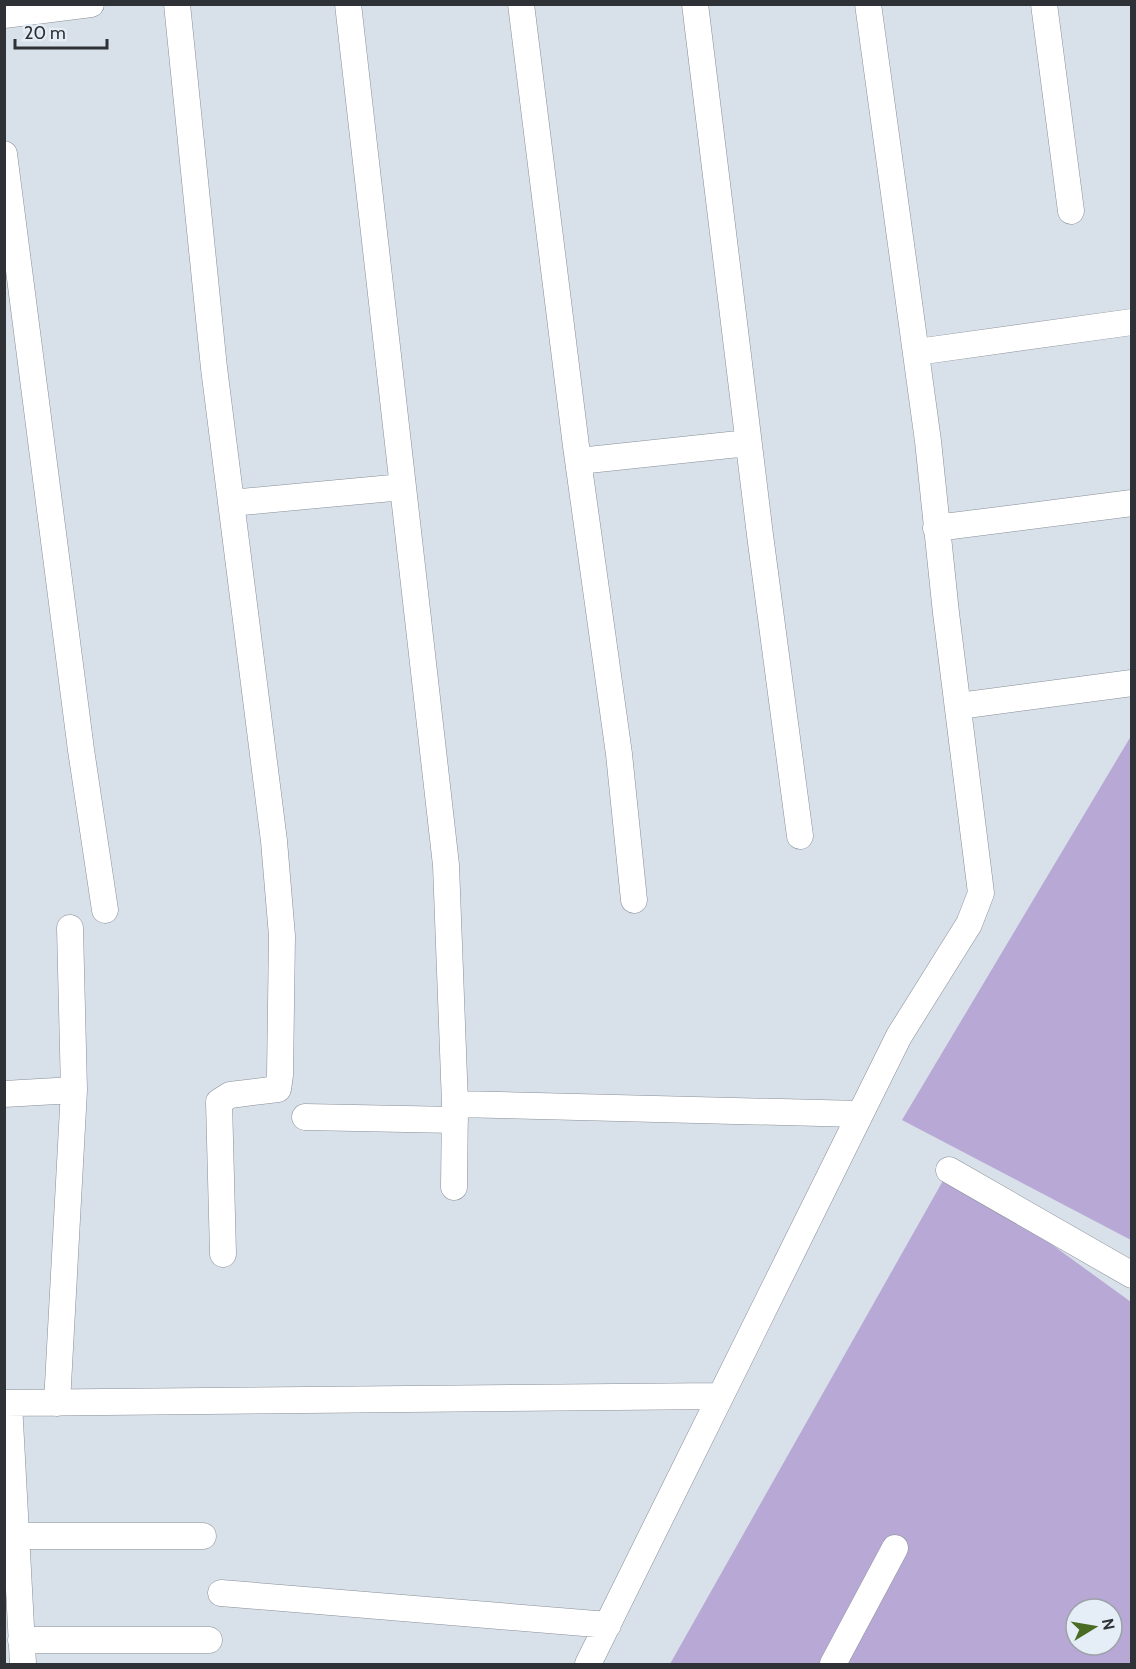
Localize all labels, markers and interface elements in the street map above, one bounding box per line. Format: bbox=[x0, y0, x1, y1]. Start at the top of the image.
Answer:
scale bar bbox=[15, 12, 106, 50]
text: 20 m bbox=[24, 22, 66, 44]
north arrow bbox=[1064, 1597, 1124, 1657]
text: N bbox=[1098, 1617, 1119, 1632]

